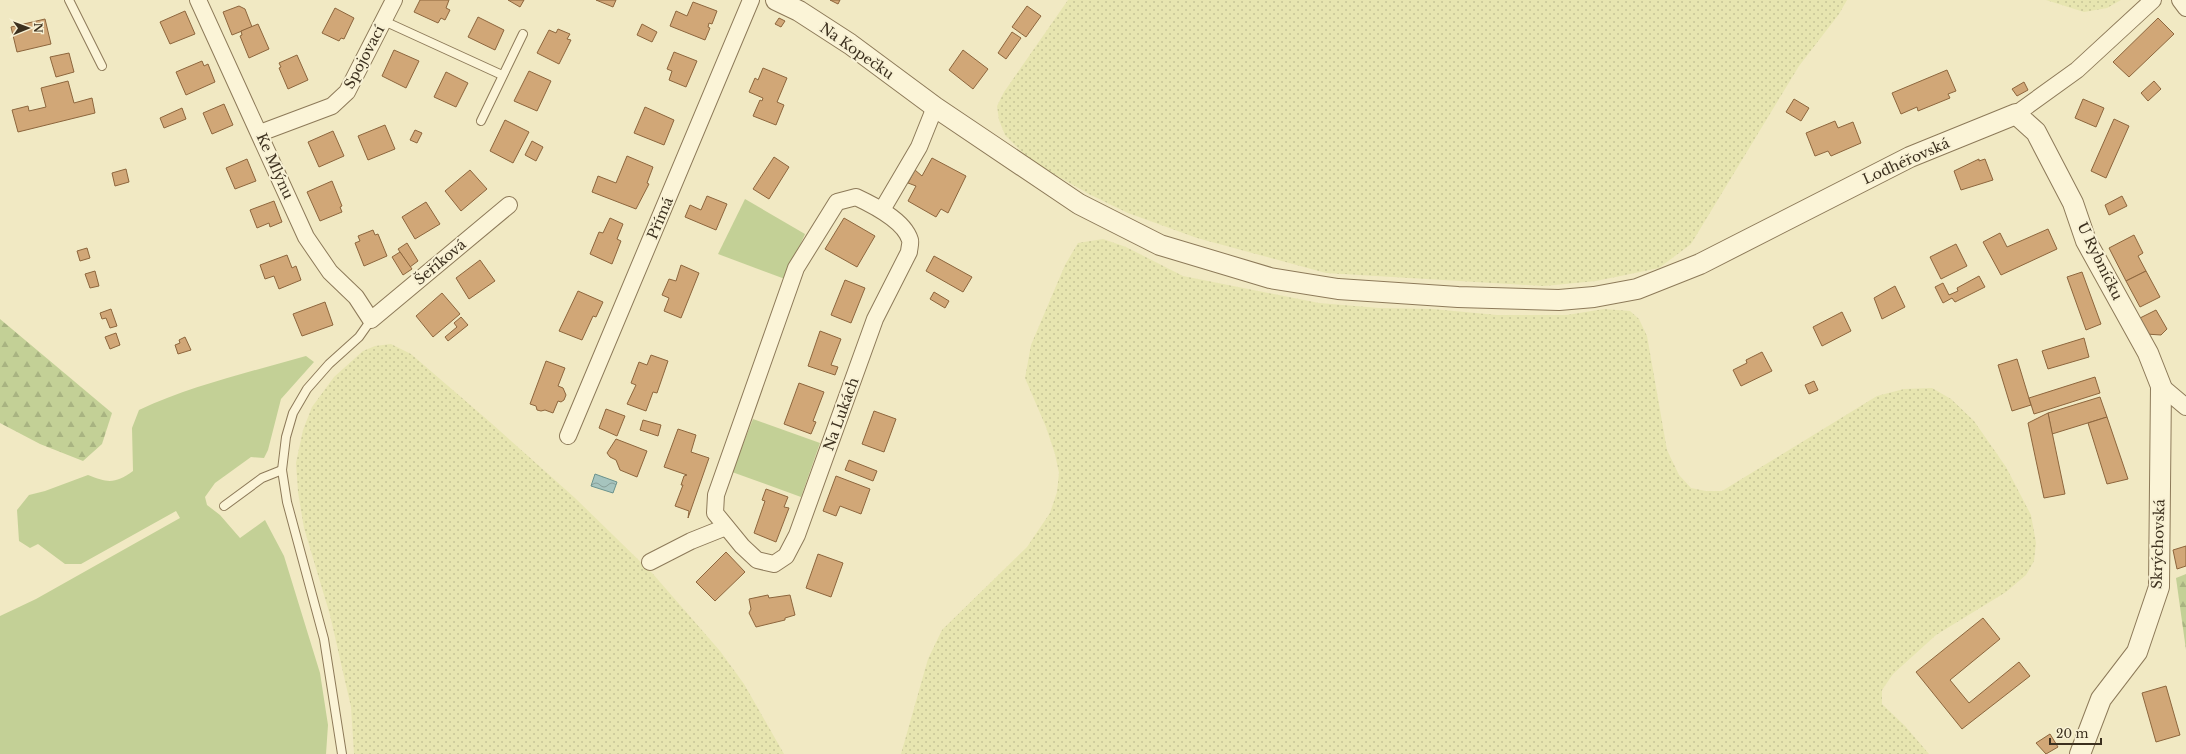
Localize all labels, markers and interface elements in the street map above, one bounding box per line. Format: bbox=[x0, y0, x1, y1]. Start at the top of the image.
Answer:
north arrow bbox=[8, 8, 48, 48]
street label: Na Kopečku bbox=[816, 19, 898, 84]
street label: Spojovací bbox=[340, 22, 388, 92]
text: N bbox=[31, 23, 45, 34]
street label: Ke Mlýnu bbox=[252, 130, 298, 202]
street label: Lodhéřovská bbox=[1860, 134, 1952, 188]
street label: Přímá bbox=[643, 194, 677, 242]
street label: U Rybníčku bbox=[2073, 219, 2127, 304]
street label: Šeříková bbox=[410, 234, 470, 289]
street label: Na Lukách bbox=[819, 374, 863, 453]
street label: Skrýchovská bbox=[2147, 498, 2169, 589]
scale bar bbox=[2050, 720, 2101, 746]
text: 20 m bbox=[2056, 726, 2088, 741]

